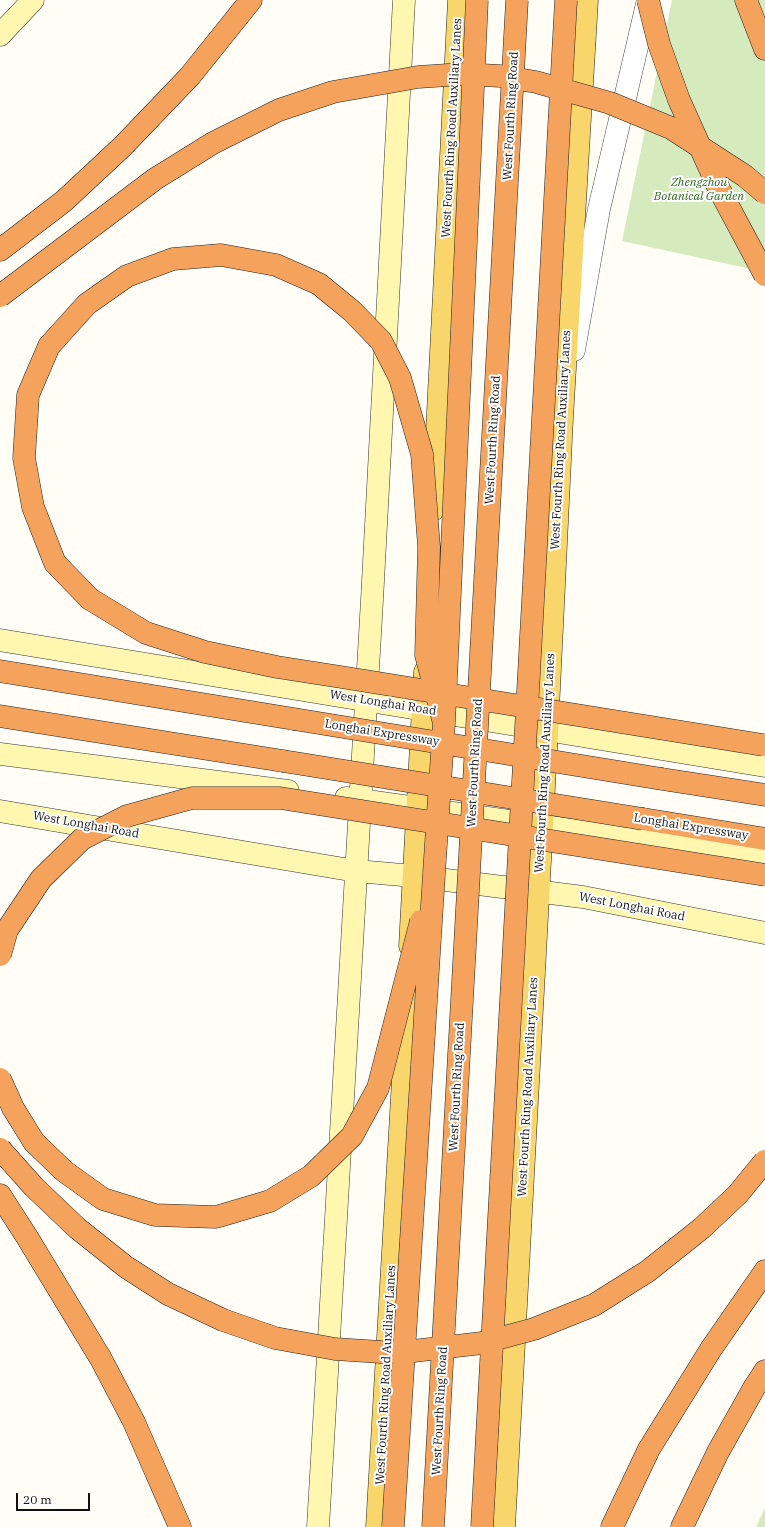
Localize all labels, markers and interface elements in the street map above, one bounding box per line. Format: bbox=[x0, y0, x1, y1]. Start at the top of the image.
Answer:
street label: West Fourth Ring Road Auxiliary Lanes bbox=[439, 18, 465, 238]
street label: West Fourth Ring Road bbox=[500, 51, 522, 181]
park label: Zhengzhou Botanical Garden bbox=[654, 176, 744, 204]
street label: West Fourth Ring Road Auxiliary Lanes bbox=[548, 330, 574, 550]
street label: West Fourth Ring Road bbox=[482, 375, 504, 505]
street label: West Fourth Ring Road Auxiliary Lanes bbox=[532, 653, 558, 873]
street label: West Longhai Road bbox=[329, 687, 437, 719]
street label: West Fourth Ring Road bbox=[464, 698, 486, 828]
street label: Longhai Expressway bbox=[324, 717, 440, 749]
street label: West Longhai Road bbox=[32, 809, 140, 841]
street label: Longhai Expressway bbox=[633, 811, 749, 843]
street label: West Longhai Road bbox=[578, 890, 686, 924]
street label: West Fourth Ring Road Auxiliary Lanes bbox=[515, 977, 541, 1197]
street label: West Fourth Ring Road bbox=[446, 1022, 468, 1152]
street label: West Fourth Ring Road Auxiliary Lanes bbox=[373, 1265, 399, 1485]
street label: West Fourth Ring Road bbox=[429, 1346, 451, 1476]
scale bar bbox=[18, 1485, 92, 1511]
text: 20 m bbox=[23, 1492, 52, 1507]

